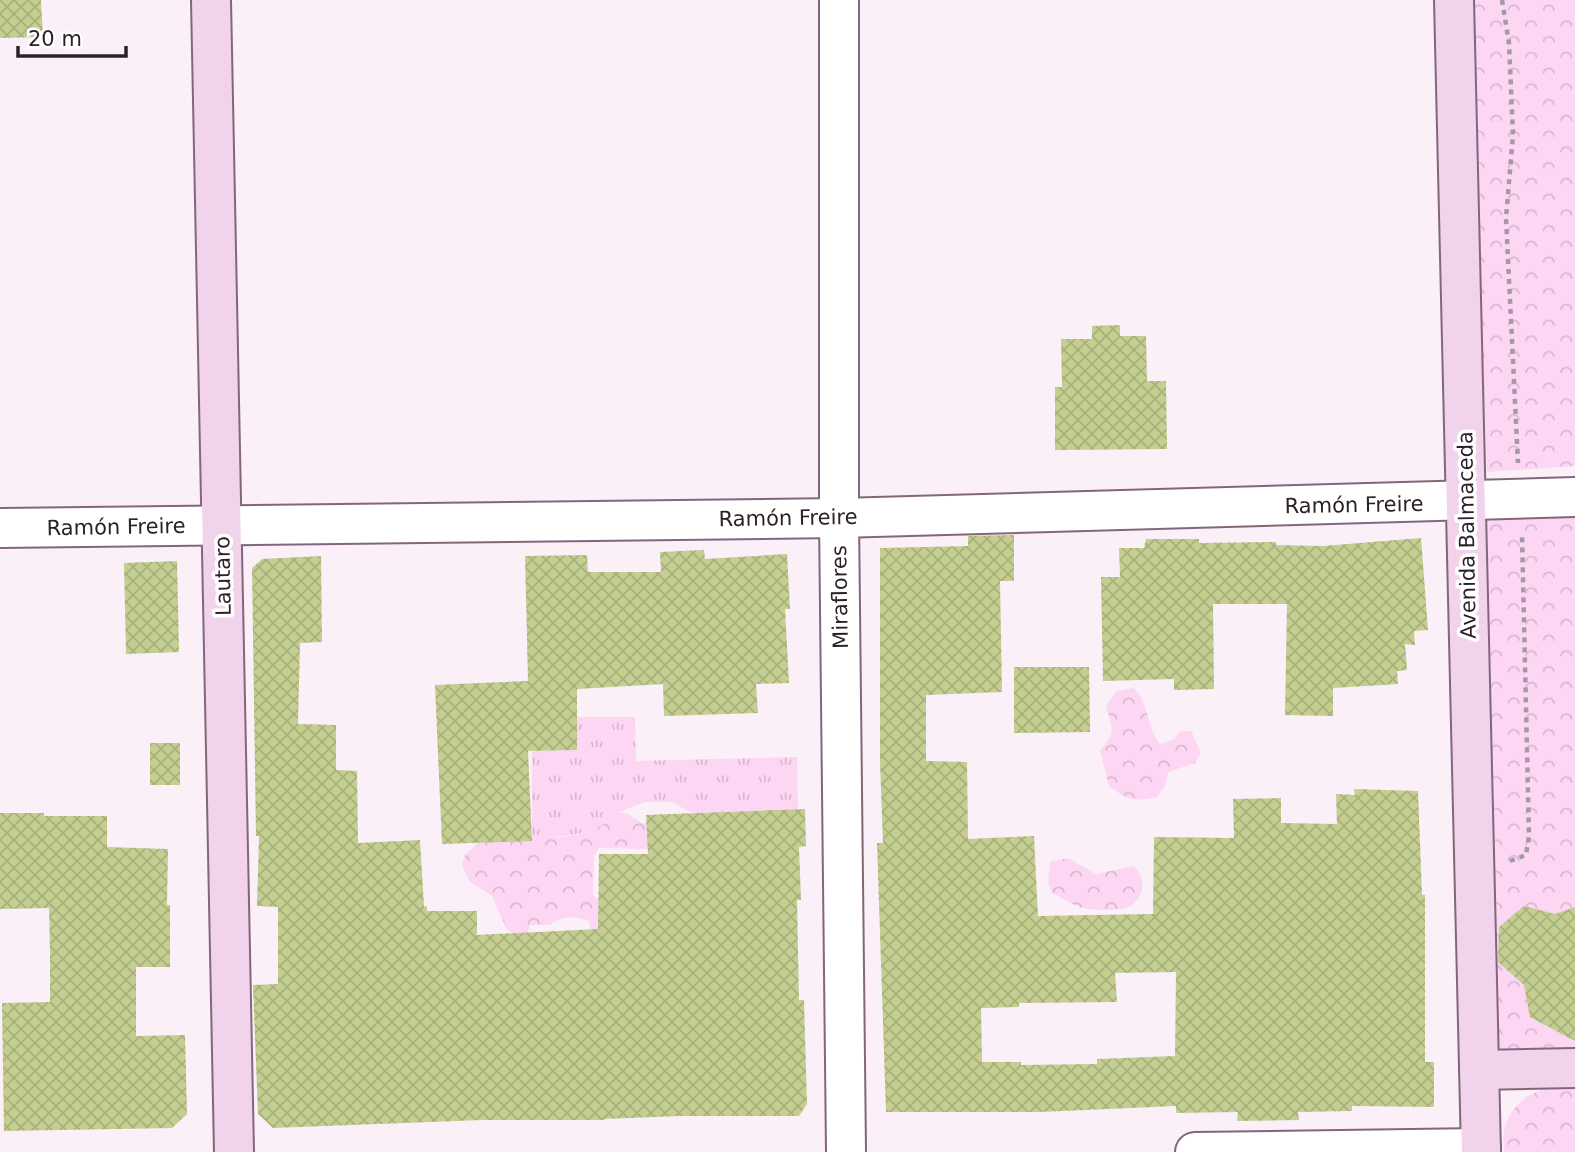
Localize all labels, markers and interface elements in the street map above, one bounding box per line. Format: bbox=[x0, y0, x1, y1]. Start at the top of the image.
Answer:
scale bar bbox=[18, 14, 126, 58]
text: 20 m bbox=[28, 27, 82, 51]
street label: Avenida Balmaceda bbox=[1453, 431, 1481, 639]
street label: Ramón Freire bbox=[1284, 492, 1424, 518]
street label: Ramón Freire bbox=[718, 505, 858, 531]
street label: Ramón Freire bbox=[46, 514, 186, 540]
street label: Lautaro bbox=[210, 536, 236, 616]
street label: Miraflores bbox=[827, 545, 853, 649]

